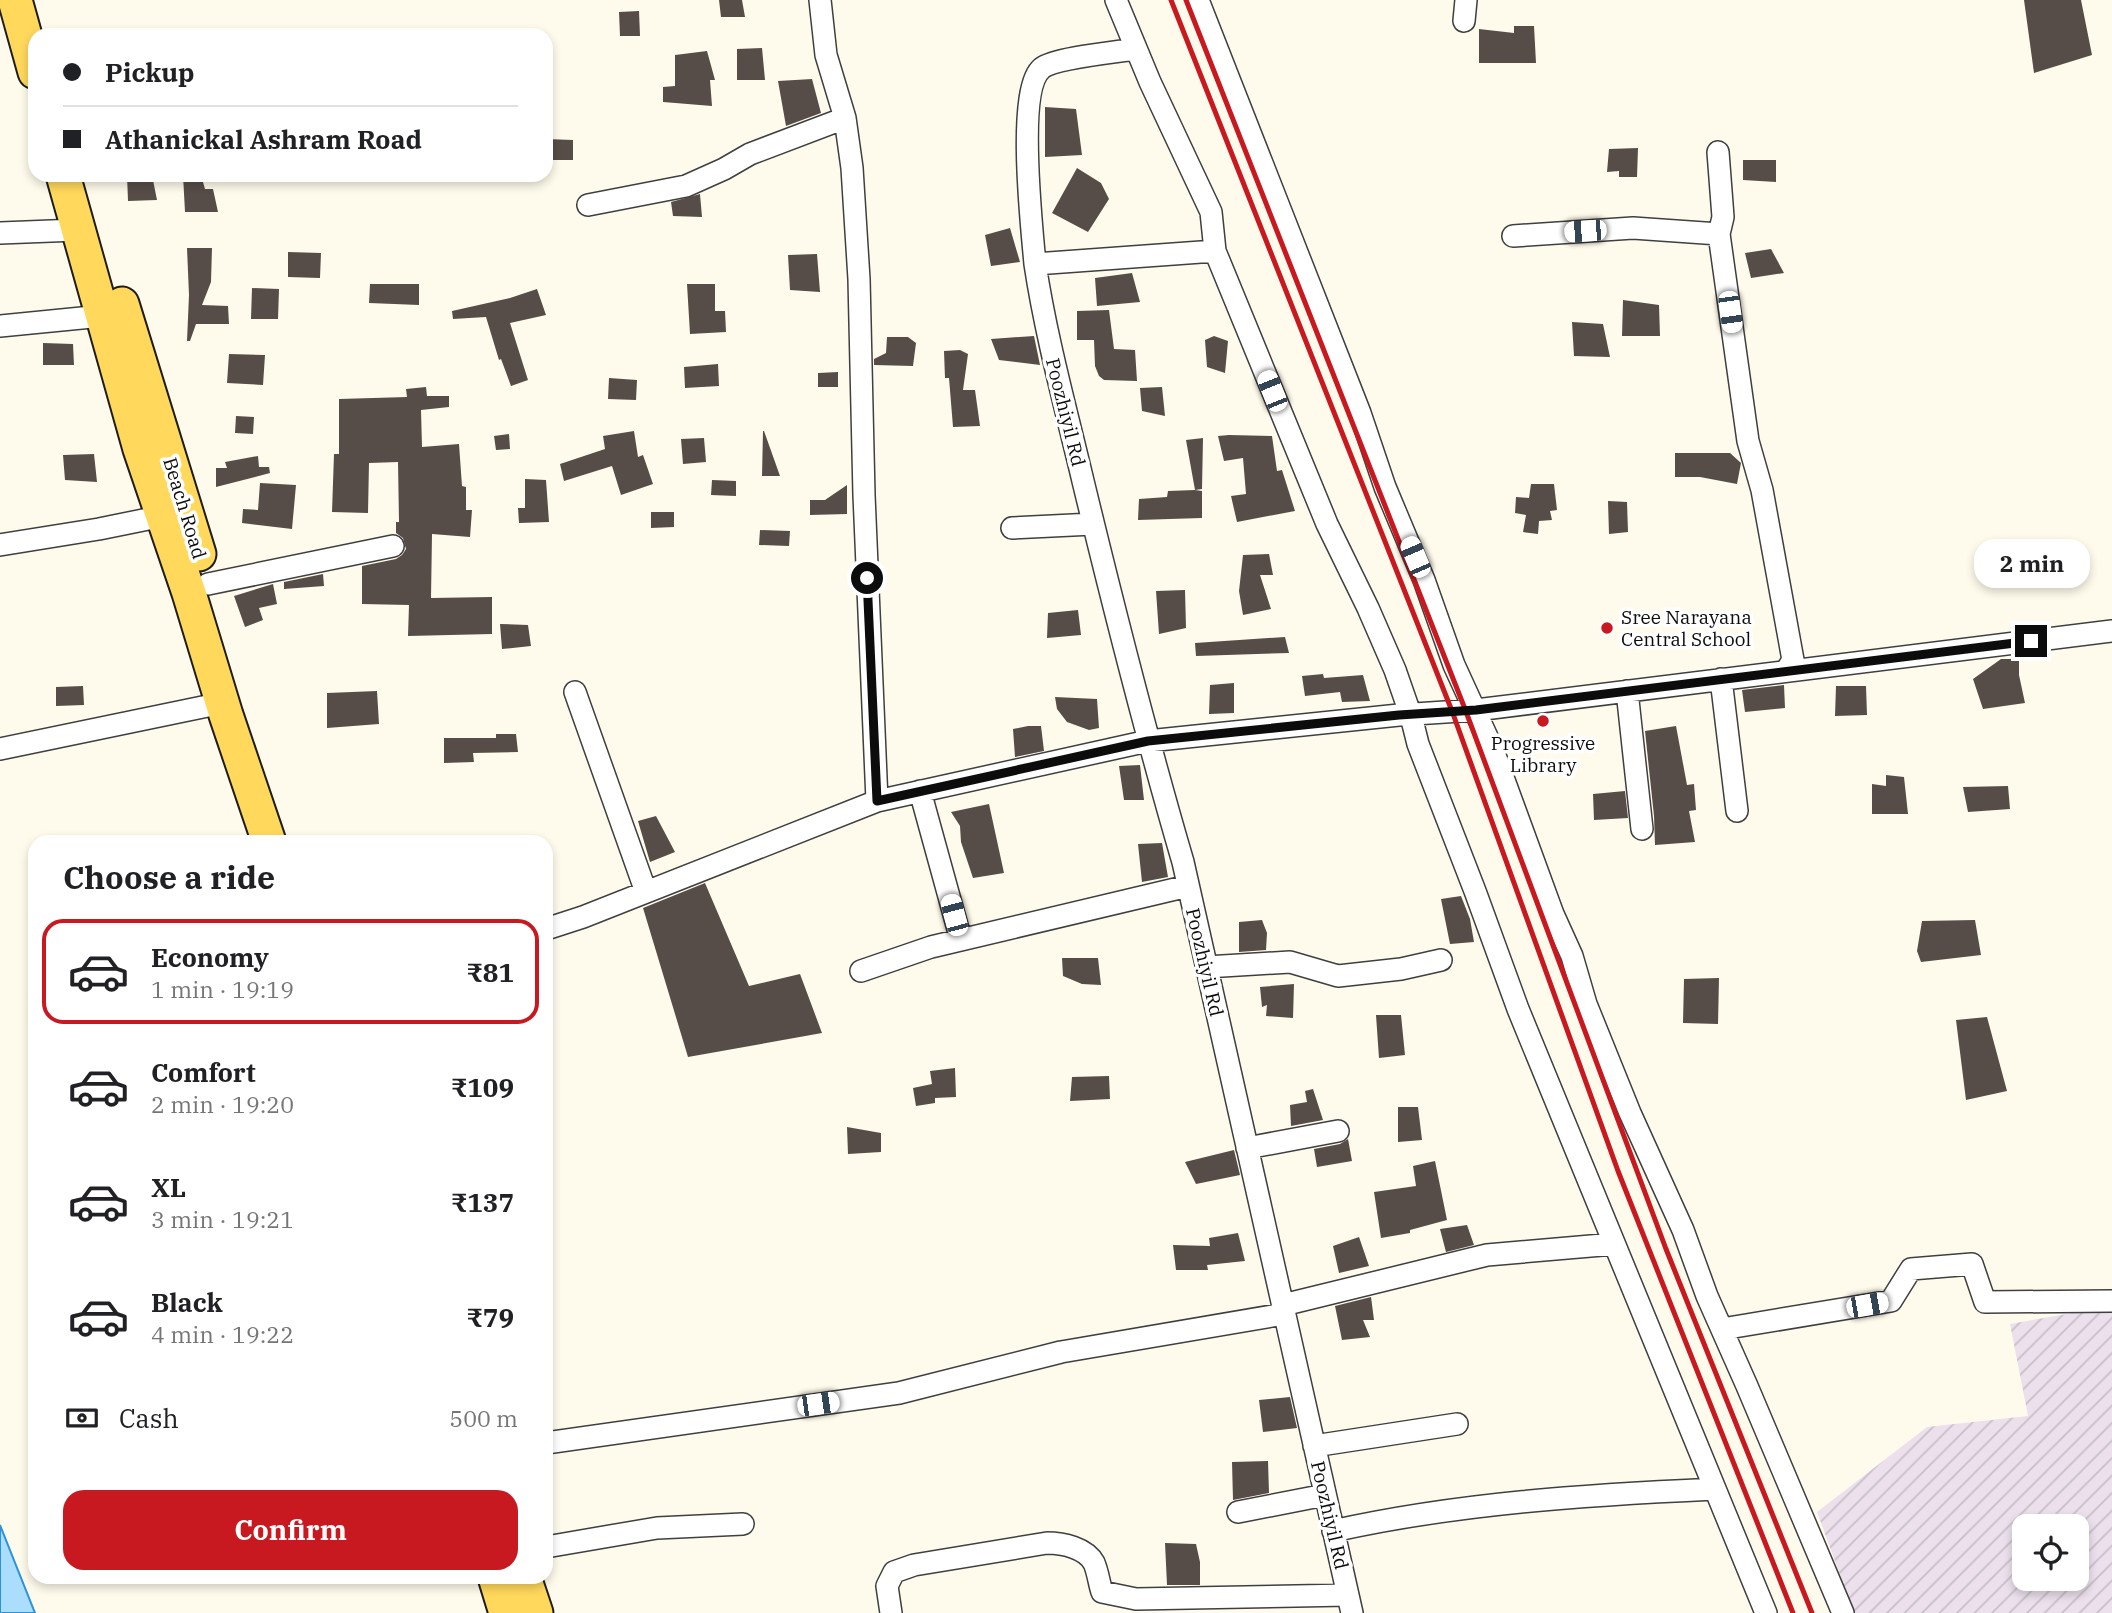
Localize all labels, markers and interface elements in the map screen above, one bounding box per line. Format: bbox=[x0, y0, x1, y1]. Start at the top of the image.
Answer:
text: Pickup bbox=[105, 55, 195, 89]
text: Athanickal Ashram Road bbox=[105, 122, 422, 156]
car bbox=[1564, 219, 1607, 243]
car bbox=[1717, 290, 1744, 334]
street label: Poozhiyil Rd bbox=[1041, 355, 1091, 469]
car bbox=[1255, 368, 1290, 414]
street label: Beach Road bbox=[158, 454, 212, 562]
car bbox=[1398, 534, 1433, 580]
callout: 2 min bbox=[1973, 540, 2089, 588]
text: 2 min bbox=[2000, 548, 2064, 578]
route start bbox=[851, 562, 883, 594]
place label: Sree Narayana Central School bbox=[1621, 605, 1752, 651]
marker: Sree Narayana Central School bbox=[1599, 620, 1615, 636]
route end bbox=[2015, 625, 2047, 657]
marker: Progressive Library bbox=[1535, 713, 1551, 729]
place label: Progressive Library bbox=[1491, 731, 1595, 777]
text: Choose a ride bbox=[63, 856, 275, 898]
car bbox=[939, 892, 970, 938]
street label: Poozhiyil Rd bbox=[1181, 905, 1229, 1019]
icon: car bbox=[67, 940, 130, 1003]
text: Economy bbox=[151, 940, 269, 974]
text: ₹81 bbox=[466, 955, 514, 989]
text: 1 min · 19:19 bbox=[151, 974, 294, 1004]
icon: car bbox=[67, 1055, 130, 1118]
text: Comfort bbox=[151, 1055, 256, 1089]
text: ₹109 bbox=[451, 1070, 514, 1104]
text: 2 min · 19:20 bbox=[151, 1089, 294, 1119]
icon: car bbox=[67, 1170, 130, 1233]
text: XL bbox=[151, 1170, 186, 1204]
text: ₹137 bbox=[451, 1185, 514, 1219]
text: 3 min · 19:21 bbox=[151, 1204, 294, 1234]
icon: car bbox=[67, 1285, 130, 1348]
text: Black bbox=[151, 1285, 223, 1319]
car bbox=[1845, 1291, 1890, 1319]
text: ₹79 bbox=[466, 1300, 514, 1334]
text: 4 min · 19:22 bbox=[151, 1319, 294, 1349]
car bbox=[796, 1391, 841, 1417]
icon: cash bbox=[63, 1399, 101, 1437]
text: Cash bbox=[119, 1401, 179, 1435]
text: 500 m bbox=[449, 1403, 518, 1433]
street label: Poozhiyil Rd bbox=[1306, 1458, 1354, 1572]
button: Confirm bbox=[63, 1490, 518, 1570]
map controls bbox=[2012, 1514, 2089, 1591]
button: locate bbox=[2012, 1514, 2089, 1591]

